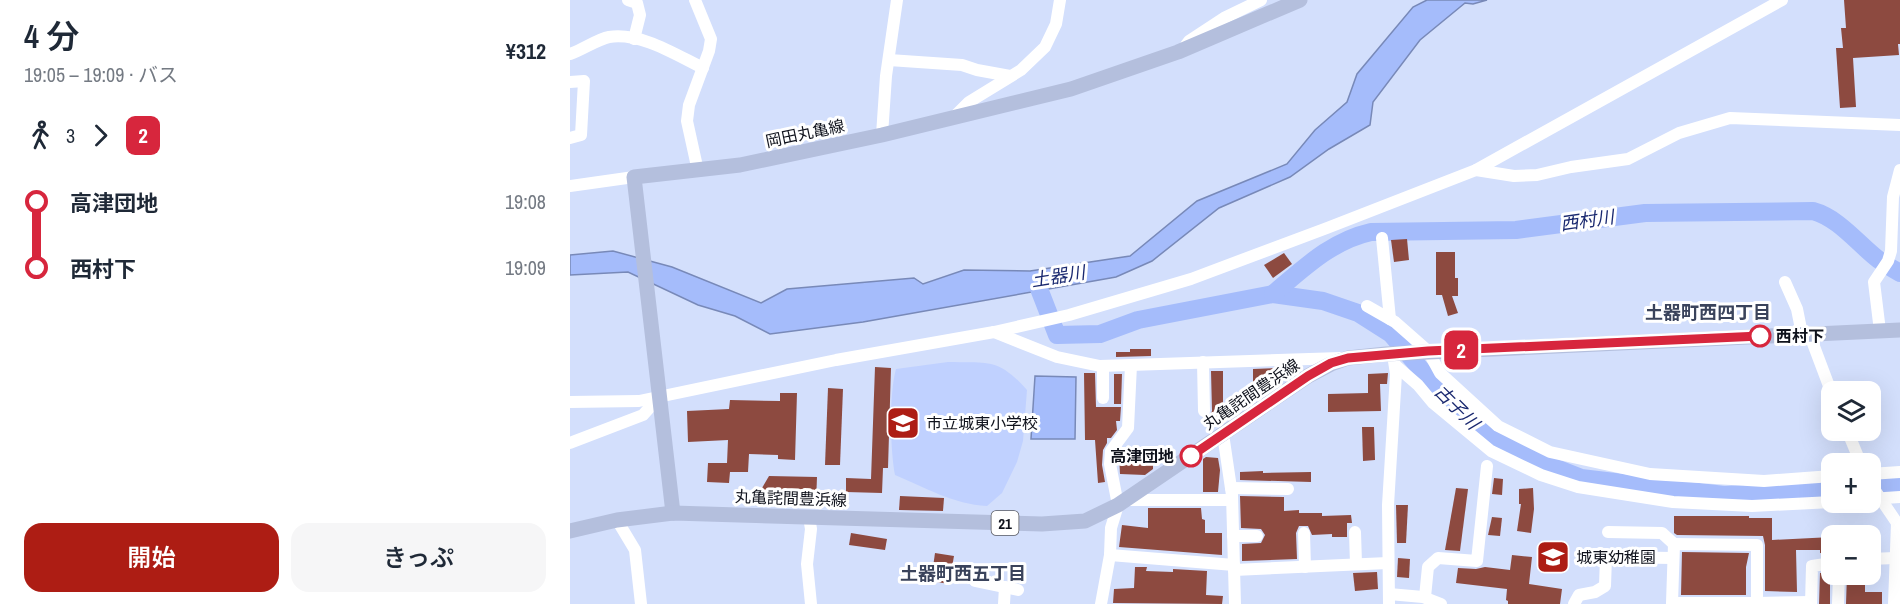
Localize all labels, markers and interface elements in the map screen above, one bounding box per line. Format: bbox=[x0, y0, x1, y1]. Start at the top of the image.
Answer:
text: 4 分 bbox=[24, 14, 80, 58]
text: ¥312 bbox=[506, 36, 546, 66]
text: 19:05 – 19:09 · バス bbox=[24, 61, 178, 88]
street label: 岡田丸亀線 bbox=[764, 114, 846, 152]
icon: walk bbox=[24, 119, 57, 152]
icon: forward bbox=[84, 119, 117, 152]
text: 2 bbox=[138, 121, 148, 150]
text: 3 bbox=[66, 122, 75, 149]
text: 高津団地 bbox=[70, 188, 158, 218]
text: 19:08 bbox=[505, 188, 546, 215]
water label: 西村川 bbox=[1559, 204, 1617, 236]
text: 西村下 bbox=[70, 254, 136, 284]
text: 19:09 bbox=[505, 254, 546, 281]
water label: 土器川 bbox=[1029, 259, 1089, 293]
district label: 土器町西四丁目 bbox=[1645, 300, 1771, 325]
marker: 西村下 bbox=[1749, 325, 1771, 347]
place label: 西村下 bbox=[1776, 325, 1824, 347]
line badge: 2 bbox=[1442, 330, 1480, 370]
text: 2 bbox=[1456, 336, 1466, 365]
street label: 丸亀詫間豊浜線 bbox=[1198, 354, 1304, 434]
water label: 古子川 bbox=[1429, 379, 1486, 436]
map controls bbox=[1821, 381, 1881, 585]
button: layers bbox=[1821, 381, 1881, 441]
school or university icon: 市立城東小学校 bbox=[885, 405, 921, 441]
place label: 市立城東小学校 bbox=[926, 412, 1038, 434]
place label: 高津団地 bbox=[1110, 445, 1174, 467]
marker: 高津団地 bbox=[1180, 445, 1202, 467]
button: + bbox=[1821, 453, 1881, 513]
street label: 丸亀詫間豊浜線 bbox=[735, 485, 847, 511]
road number: 21 bbox=[992, 511, 1018, 535]
button: 開始 bbox=[24, 523, 279, 592]
button: きっぷ bbox=[291, 523, 546, 592]
button: − bbox=[1821, 525, 1881, 585]
school or university icon: 城東幼稚園 bbox=[1535, 539, 1571, 575]
place label: 城東幼稚園 bbox=[1576, 546, 1656, 568]
district label: 土器町西五丁目 bbox=[900, 561, 1026, 586]

